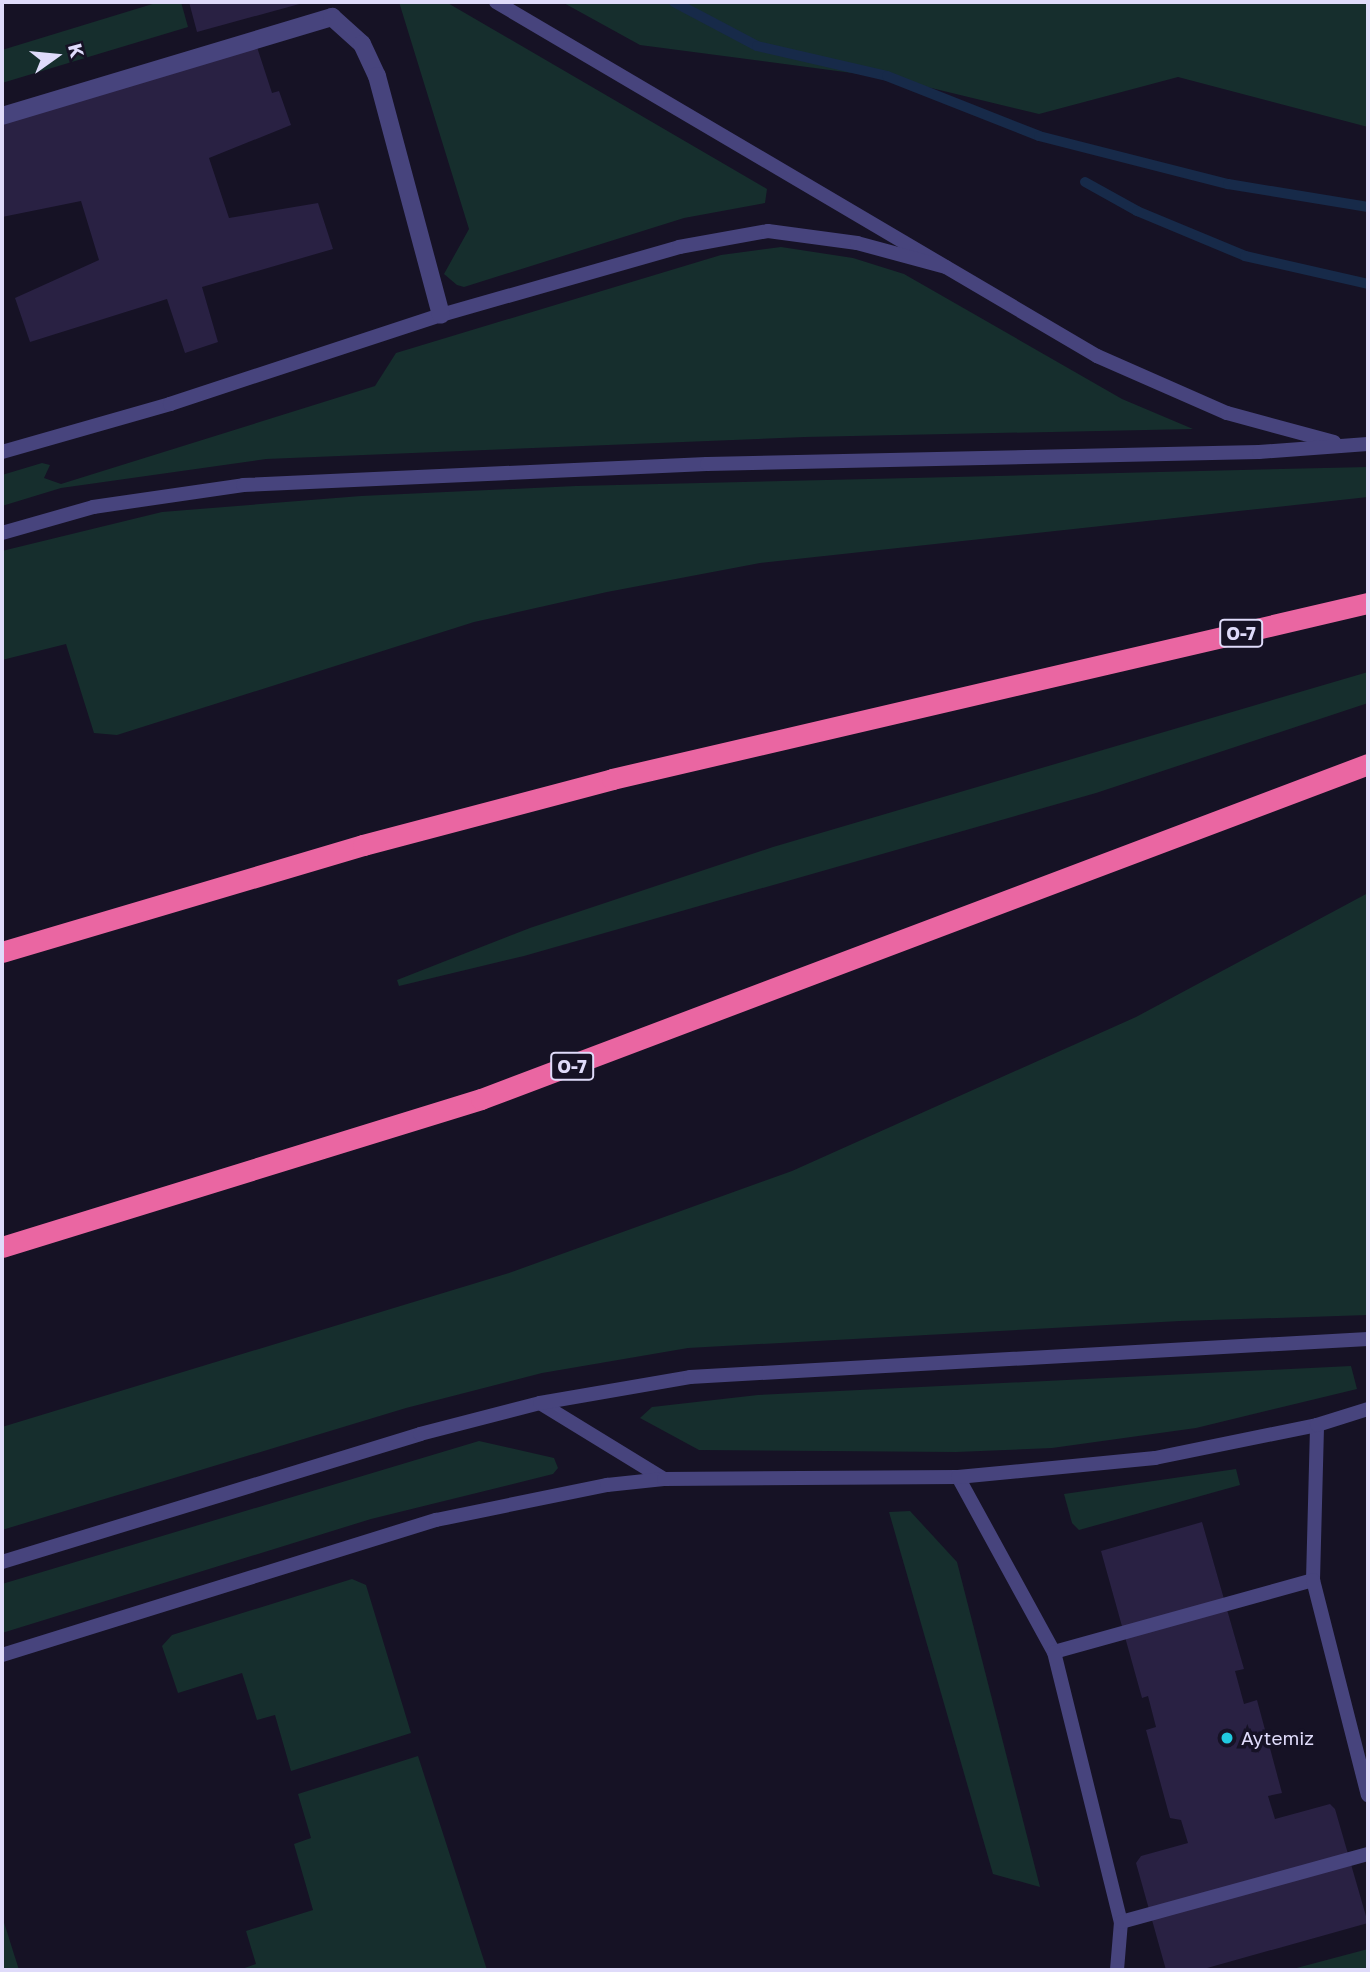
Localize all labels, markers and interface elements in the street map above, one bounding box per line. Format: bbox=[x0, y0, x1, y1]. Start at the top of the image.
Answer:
north arrow bbox=[21, 21, 91, 91]
text: K bbox=[64, 41, 90, 60]
road number: O-7 bbox=[1218, 618, 1264, 648]
road number: O-7 bbox=[549, 1051, 595, 1080]
place label: Aytemiz bbox=[1241, 1727, 1314, 1749]
marker: Aytemiz bbox=[1219, 1730, 1235, 1746]

